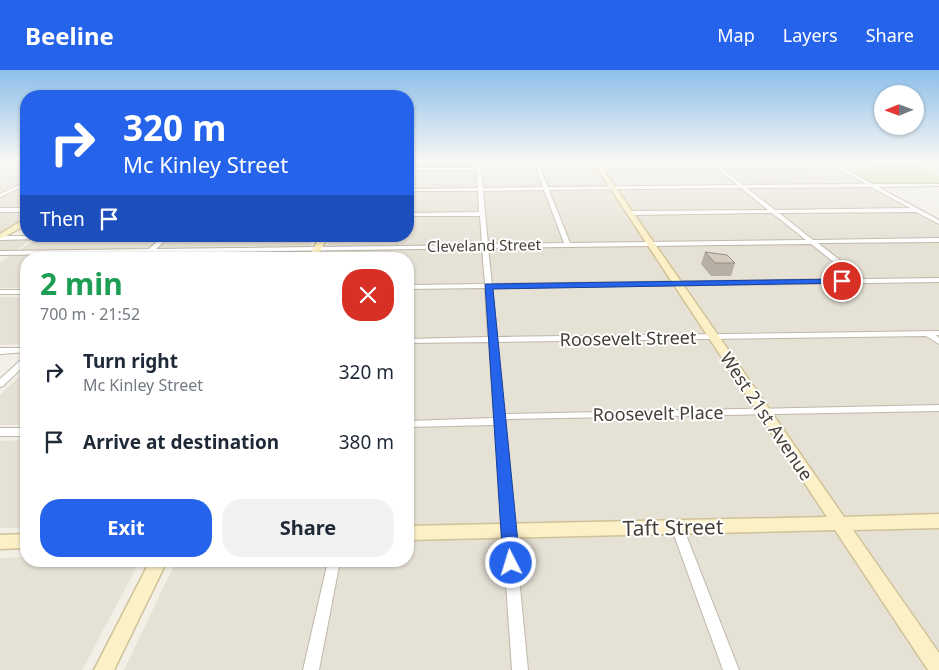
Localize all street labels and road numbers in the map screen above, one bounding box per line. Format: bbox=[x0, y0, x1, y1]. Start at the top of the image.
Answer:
street label: Cleveland Street bbox=[427, 234, 542, 256]
street label: Roosevelt Street bbox=[559, 325, 697, 351]
street label: West 21st Avenue bbox=[715, 347, 819, 485]
street label: Roosevelt Place bbox=[592, 400, 724, 426]
street label: Taft Street bbox=[622, 512, 724, 542]

